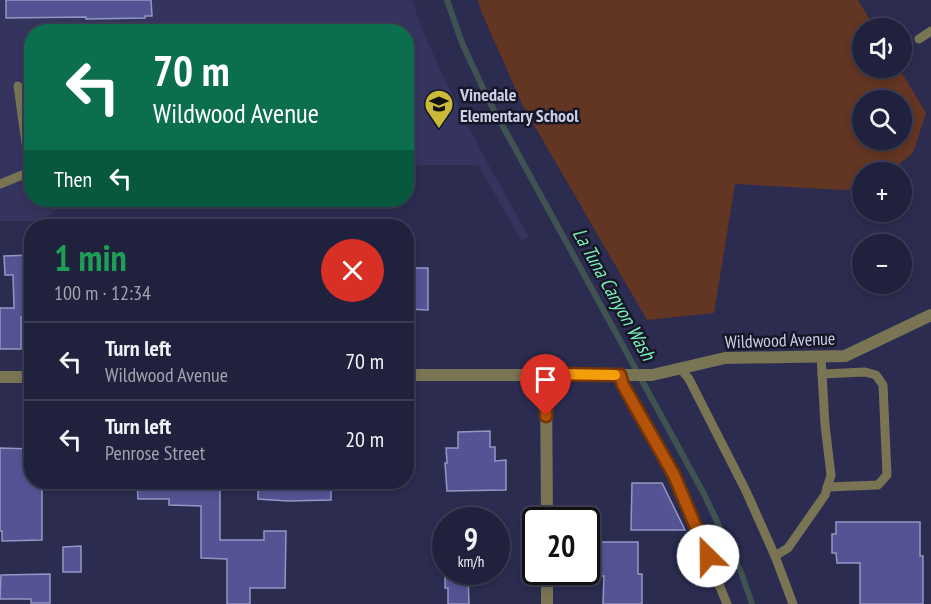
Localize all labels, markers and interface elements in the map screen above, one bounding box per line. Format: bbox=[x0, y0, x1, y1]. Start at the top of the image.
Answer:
map controls bbox=[852, 18, 912, 294]
button: sound bbox=[852, 18, 912, 78]
text: 70 m bbox=[153, 43, 230, 98]
icon: left bbox=[54, 48, 132, 126]
place label: Vinedale Elementary School bbox=[459, 83, 579, 127]
school or university icon: Vinedale Elementary School bbox=[423, 88, 455, 130]
button: search bbox=[852, 90, 912, 150]
text: Wildwood Avenue bbox=[153, 96, 319, 130]
icon: left bbox=[104, 162, 137, 195]
button: + bbox=[852, 162, 912, 222]
text: Then bbox=[54, 165, 92, 193]
water label: La Tuna Canyon Wash bbox=[567, 223, 662, 366]
text: 1 min bbox=[54, 234, 127, 281]
button: − bbox=[852, 234, 912, 294]
button: close bbox=[321, 239, 384, 302]
text: 100 m · 12:34 bbox=[54, 280, 151, 306]
street label: Wildwood Avenue bbox=[724, 327, 836, 353]
text: Turn left bbox=[105, 334, 171, 362]
icon: left bbox=[54, 345, 87, 378]
text: 70 m bbox=[345, 347, 384, 375]
pin bbox=[520, 354, 571, 416]
text: Wildwood Avenue bbox=[105, 362, 228, 388]
icon: arrive bbox=[529, 363, 562, 396]
text: Turn left bbox=[105, 412, 171, 440]
icon: left bbox=[54, 423, 87, 456]
text: 20 m bbox=[345, 425, 384, 453]
text: Penrose Street bbox=[105, 440, 205, 466]
speed limit sign: 20 bbox=[522, 507, 600, 585]
text: 9 bbox=[464, 519, 478, 558]
position arrow bbox=[676, 524, 740, 588]
text: km/h bbox=[458, 552, 484, 571]

